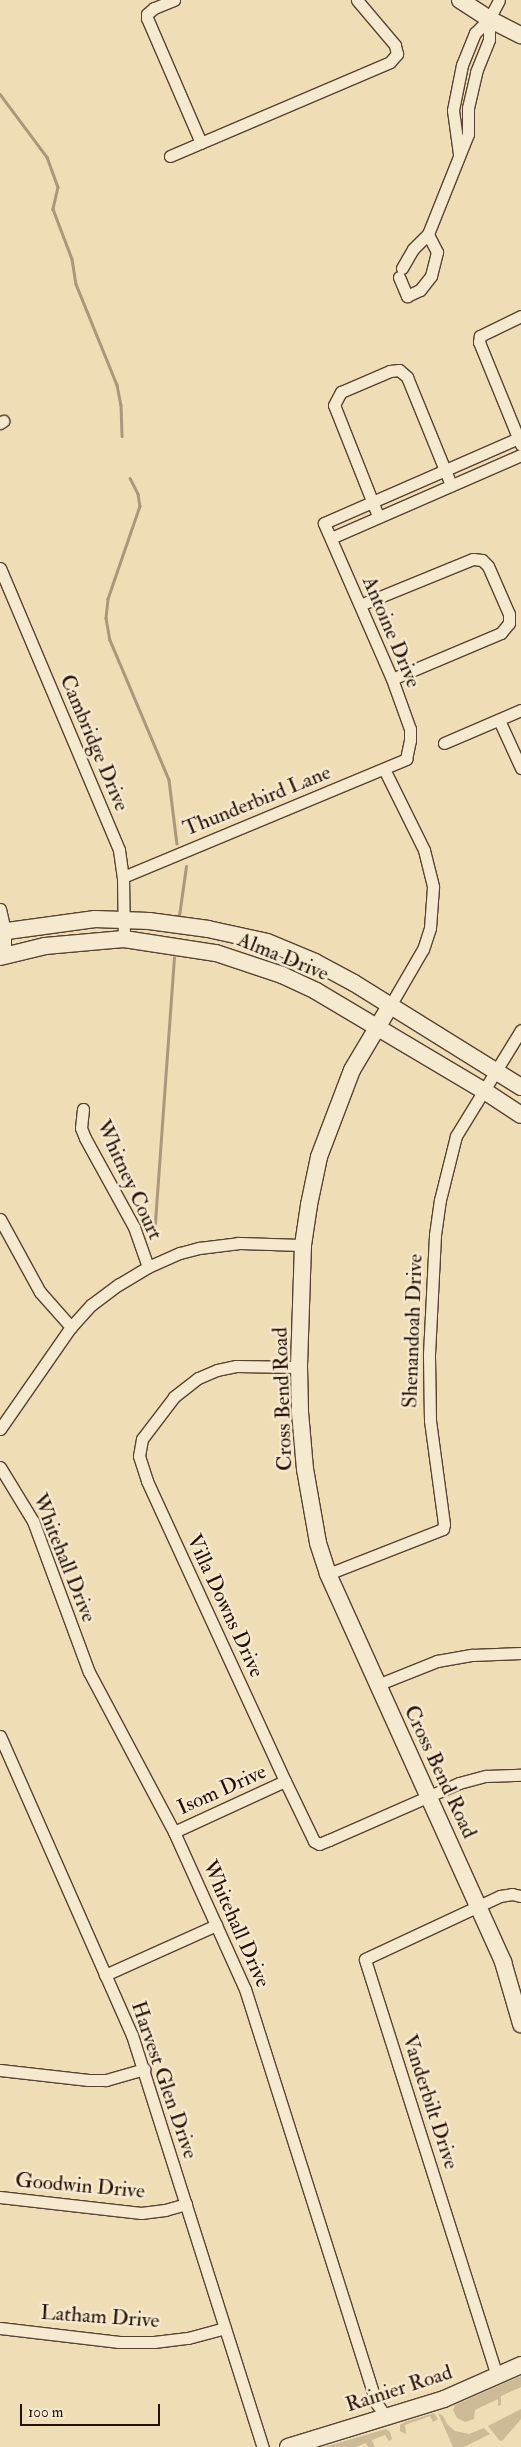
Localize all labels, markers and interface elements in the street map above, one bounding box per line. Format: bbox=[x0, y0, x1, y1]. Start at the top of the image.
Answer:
street label: Antoine Drive bbox=[356, 573, 426, 691]
street label: Cambridge Drive bbox=[54, 671, 134, 815]
street label: Thunderbird Lane bbox=[180, 760, 334, 842]
street label: Alma Drive bbox=[234, 927, 332, 987]
street label: Whitney Court bbox=[90, 1116, 168, 1244]
street label: Shenandoah Drive bbox=[398, 1253, 428, 1409]
street label: Cross Bend Road bbox=[268, 1327, 298, 1471]
street label: Whitehall Drive bbox=[27, 1490, 101, 1626]
street label: Villa Downs Drive bbox=[181, 1531, 269, 1681]
street label: Cross Bend Road bbox=[398, 1702, 482, 1842]
street label: Isom Drive bbox=[174, 1759, 270, 1821]
street label: Whitehall Drive bbox=[197, 1856, 275, 1992]
street label: Harvest Glen Drive bbox=[125, 1998, 203, 2162]
street label: Vanderbilt Drive bbox=[396, 2032, 464, 2172]
street label: Goodwin Drive bbox=[14, 2168, 146, 2204]
street label: Latham Drive bbox=[40, 2300, 160, 2334]
street label: Rainier Road bbox=[343, 2360, 455, 2418]
scale bar bbox=[22, 2394, 162, 2426]
text: 100 m bbox=[28, 2403, 63, 2422]

